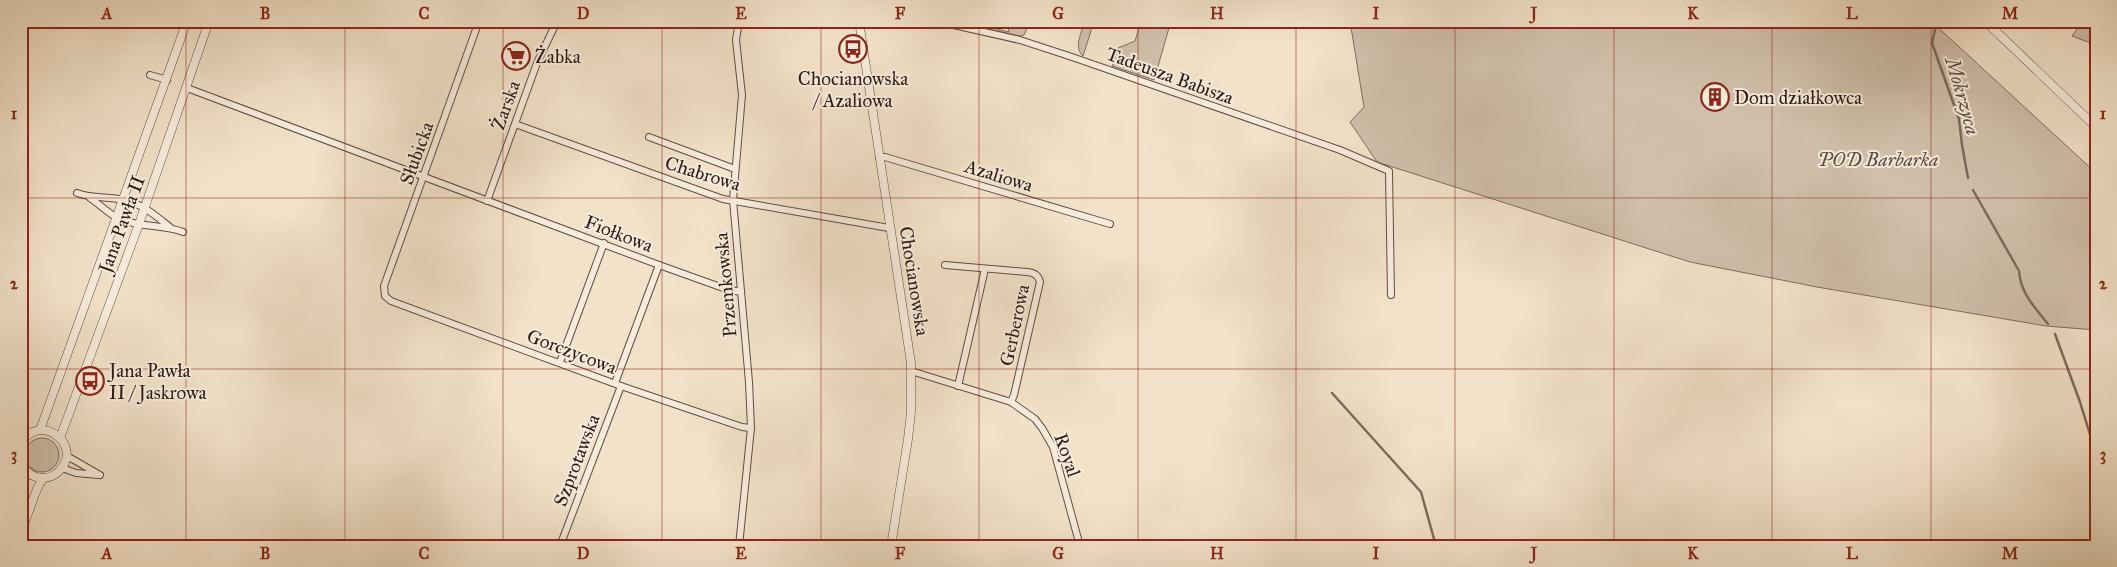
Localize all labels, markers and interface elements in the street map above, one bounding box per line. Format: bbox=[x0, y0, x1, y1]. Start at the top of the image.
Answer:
text: A bbox=[101, 4, 113, 23]
text: B bbox=[260, 4, 270, 23]
text: C bbox=[419, 4, 430, 23]
text: D bbox=[577, 4, 590, 23]
text: E bbox=[735, 4, 747, 23]
text: F bbox=[895, 4, 906, 23]
text: G bbox=[1052, 4, 1064, 23]
text: H bbox=[1210, 4, 1224, 23]
text: I bbox=[1373, 4, 1380, 23]
text: J bbox=[1529, 4, 1538, 24]
text: K bbox=[1687, 4, 1699, 23]
text: L bbox=[1846, 4, 1858, 23]
text: M bbox=[2002, 4, 2019, 23]
bus stop icon: Chocianowska / Azaliowa bbox=[838, 34, 868, 64]
supermarket icon: Żabka bbox=[501, 41, 531, 71]
street label: Tadeusza Babisza bbox=[1103, 42, 1238, 110]
place label: Żabka bbox=[535, 45, 582, 68]
water label: Mokrzyca bbox=[1940, 53, 1986, 138]
place label: Chocianowska / Azaliowa bbox=[798, 67, 909, 112]
street label: Żarska bbox=[486, 76, 525, 133]
building icon: Dom działkowca bbox=[1700, 82, 1730, 112]
place label: Dom działkowca bbox=[1734, 86, 1863, 109]
text: 1 bbox=[11, 104, 18, 123]
text: 1 bbox=[2100, 104, 2107, 123]
street label: Słubicka bbox=[394, 118, 439, 188]
park label: POD Barbarka bbox=[1818, 148, 1938, 171]
street label: Chabrowa bbox=[662, 151, 744, 196]
street label: Azaliowa bbox=[961, 154, 1037, 197]
street label: Jana Pawła II bbox=[93, 172, 151, 278]
street label: Fiołkowa bbox=[582, 210, 657, 257]
street label: Chocianowska bbox=[895, 225, 935, 338]
street label: Przemkowska bbox=[709, 231, 742, 338]
text: 2 bbox=[10, 274, 19, 293]
text: 2 bbox=[2099, 274, 2108, 293]
street label: Gerberowa bbox=[995, 281, 1035, 368]
street label: Gorczycowa bbox=[524, 324, 621, 379]
place label: Jana Pawła II / Jaskrowa bbox=[107, 359, 208, 405]
bus stop icon: Jana Pawła II / Jaskrowa bbox=[75, 366, 105, 396]
street label: Szprotawska bbox=[548, 410, 605, 509]
street label: Royal bbox=[1049, 430, 1086, 481]
text: 3 bbox=[11, 445, 17, 465]
text: 3 bbox=[2100, 445, 2106, 465]
text: A bbox=[101, 544, 113, 563]
text: B bbox=[260, 544, 270, 563]
text: C bbox=[419, 544, 430, 563]
text: D bbox=[577, 544, 590, 563]
text: E bbox=[735, 544, 747, 563]
text: F bbox=[895, 544, 906, 563]
text: G bbox=[1052, 544, 1064, 563]
text: H bbox=[1210, 544, 1224, 563]
text: I bbox=[1373, 544, 1380, 563]
text: J bbox=[1529, 544, 1538, 564]
text: K bbox=[1687, 544, 1699, 563]
text: L bbox=[1846, 544, 1858, 563]
text: M bbox=[2002, 544, 2019, 563]

